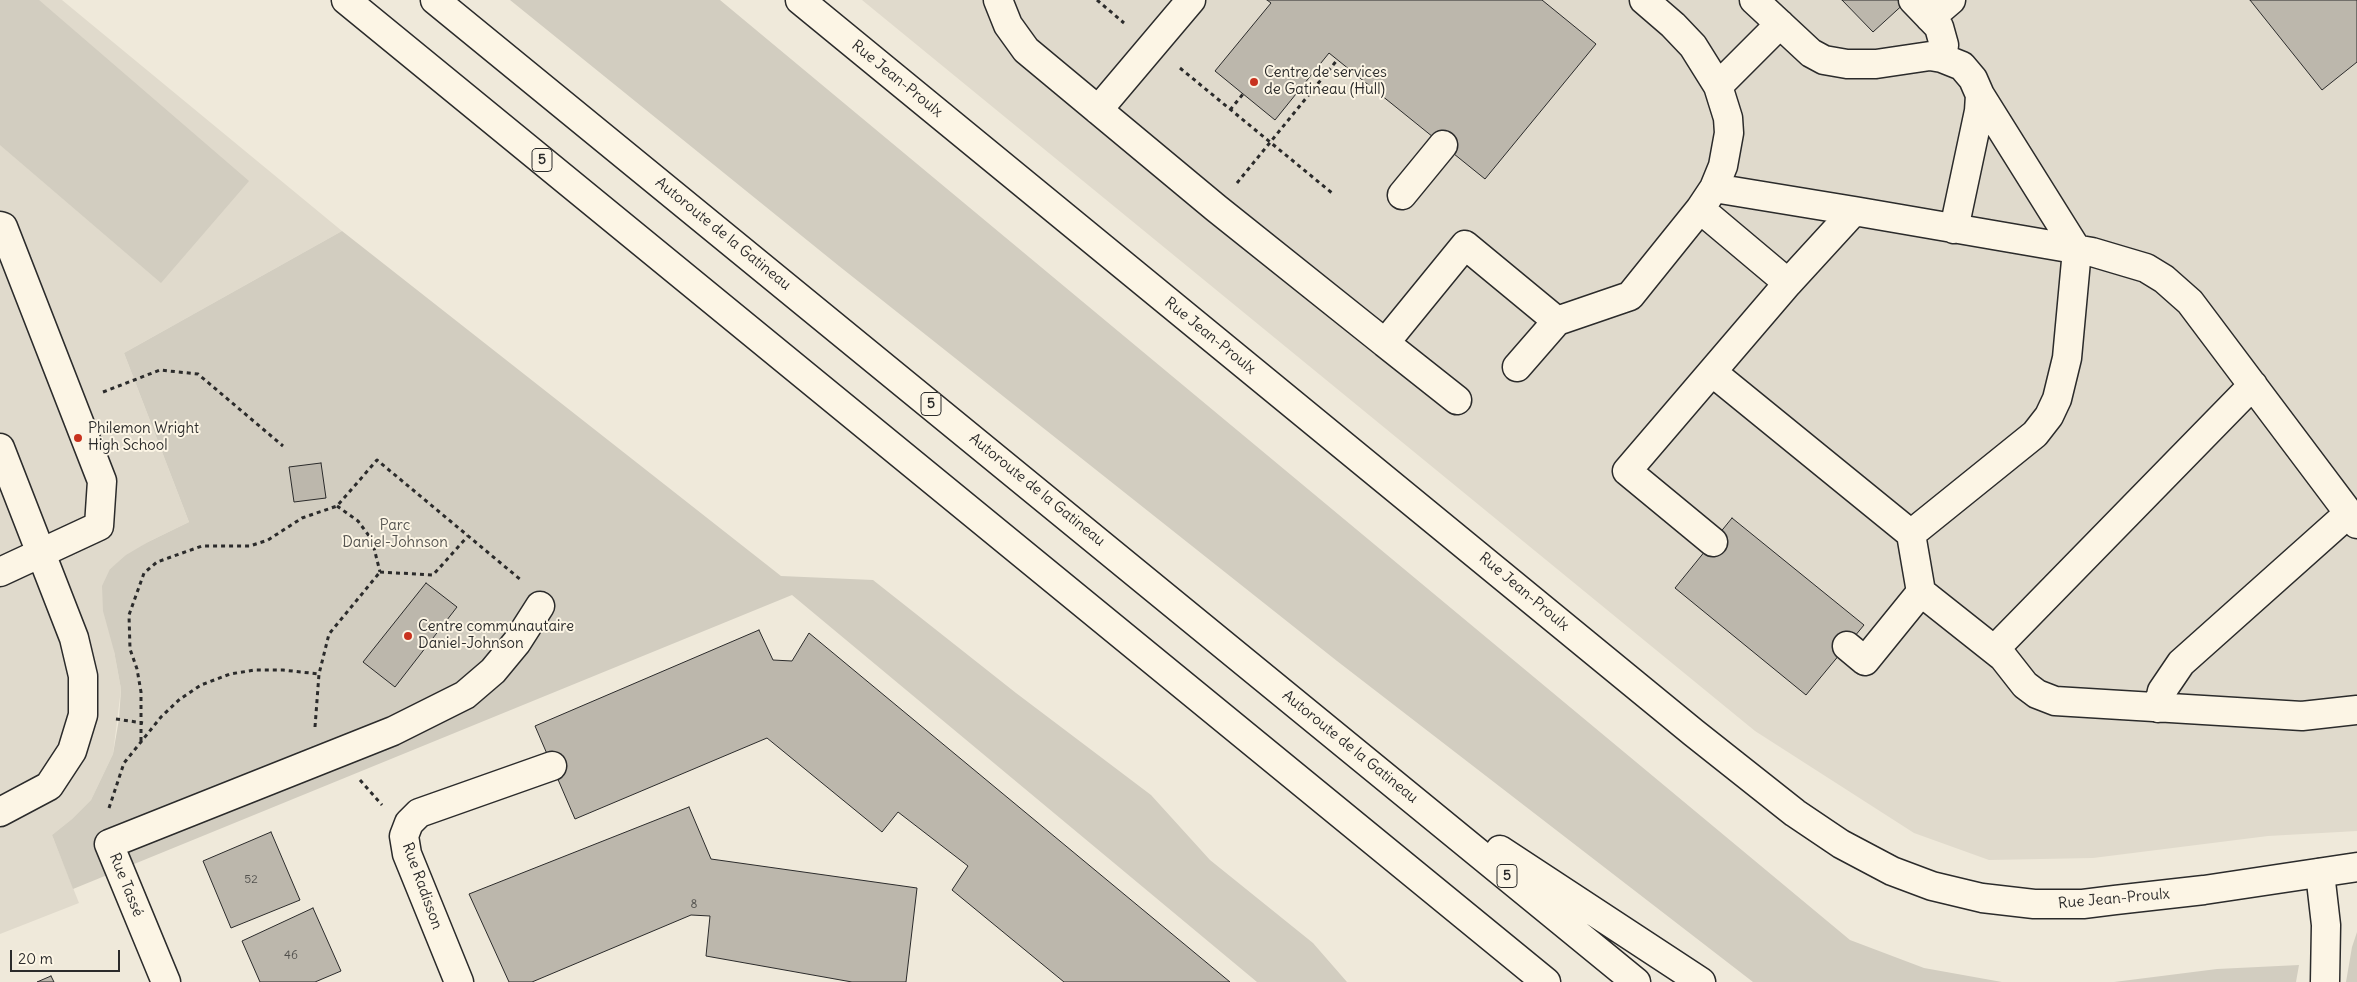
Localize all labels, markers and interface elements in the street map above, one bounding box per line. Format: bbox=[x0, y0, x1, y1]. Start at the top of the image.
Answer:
street label: Rue Jean-Proulx bbox=[848, 37, 946, 121]
place label: Centre de services de Gatineau (Hull) bbox=[1264, 64, 1387, 99]
marker: Centre de services de Gatineau (Hull) bbox=[1248, 76, 1260, 88]
road number: 5 bbox=[532, 148, 552, 172]
street label: Autoroute de la Gatineau bbox=[652, 174, 794, 294]
street label: Rue Jean-Proulx bbox=[1161, 294, 1259, 378]
road number: 5 bbox=[921, 392, 941, 416]
place label: Philemon Wright High School bbox=[88, 420, 199, 455]
street label: Autoroute de la Gatineau bbox=[966, 430, 1108, 550]
marker: Philemon Wright High School bbox=[72, 432, 84, 444]
park label: Parc Daniel-Johnson bbox=[342, 517, 448, 552]
street label: Rue Jean-Proulx bbox=[1475, 549, 1573, 635]
place label: Centre communautaire Daniel-Johnson bbox=[418, 618, 574, 653]
marker: Centre communautaire Daniel-Johnson bbox=[402, 630, 414, 642]
street label: Autoroute de la Gatineau bbox=[1279, 687, 1421, 807]
street label: Rue Radisson bbox=[398, 840, 446, 932]
street label: Rue Tassé bbox=[105, 851, 147, 919]
road number: 5 bbox=[1497, 864, 1517, 888]
house number: 52 bbox=[244, 873, 258, 887]
street label: Rue Jean-Proulx bbox=[2057, 885, 2171, 913]
house number: 8 bbox=[691, 898, 697, 912]
scale bar bbox=[12, 940, 122, 972]
text: 20 m bbox=[18, 949, 53, 968]
house number: 46 bbox=[284, 949, 298, 963]

